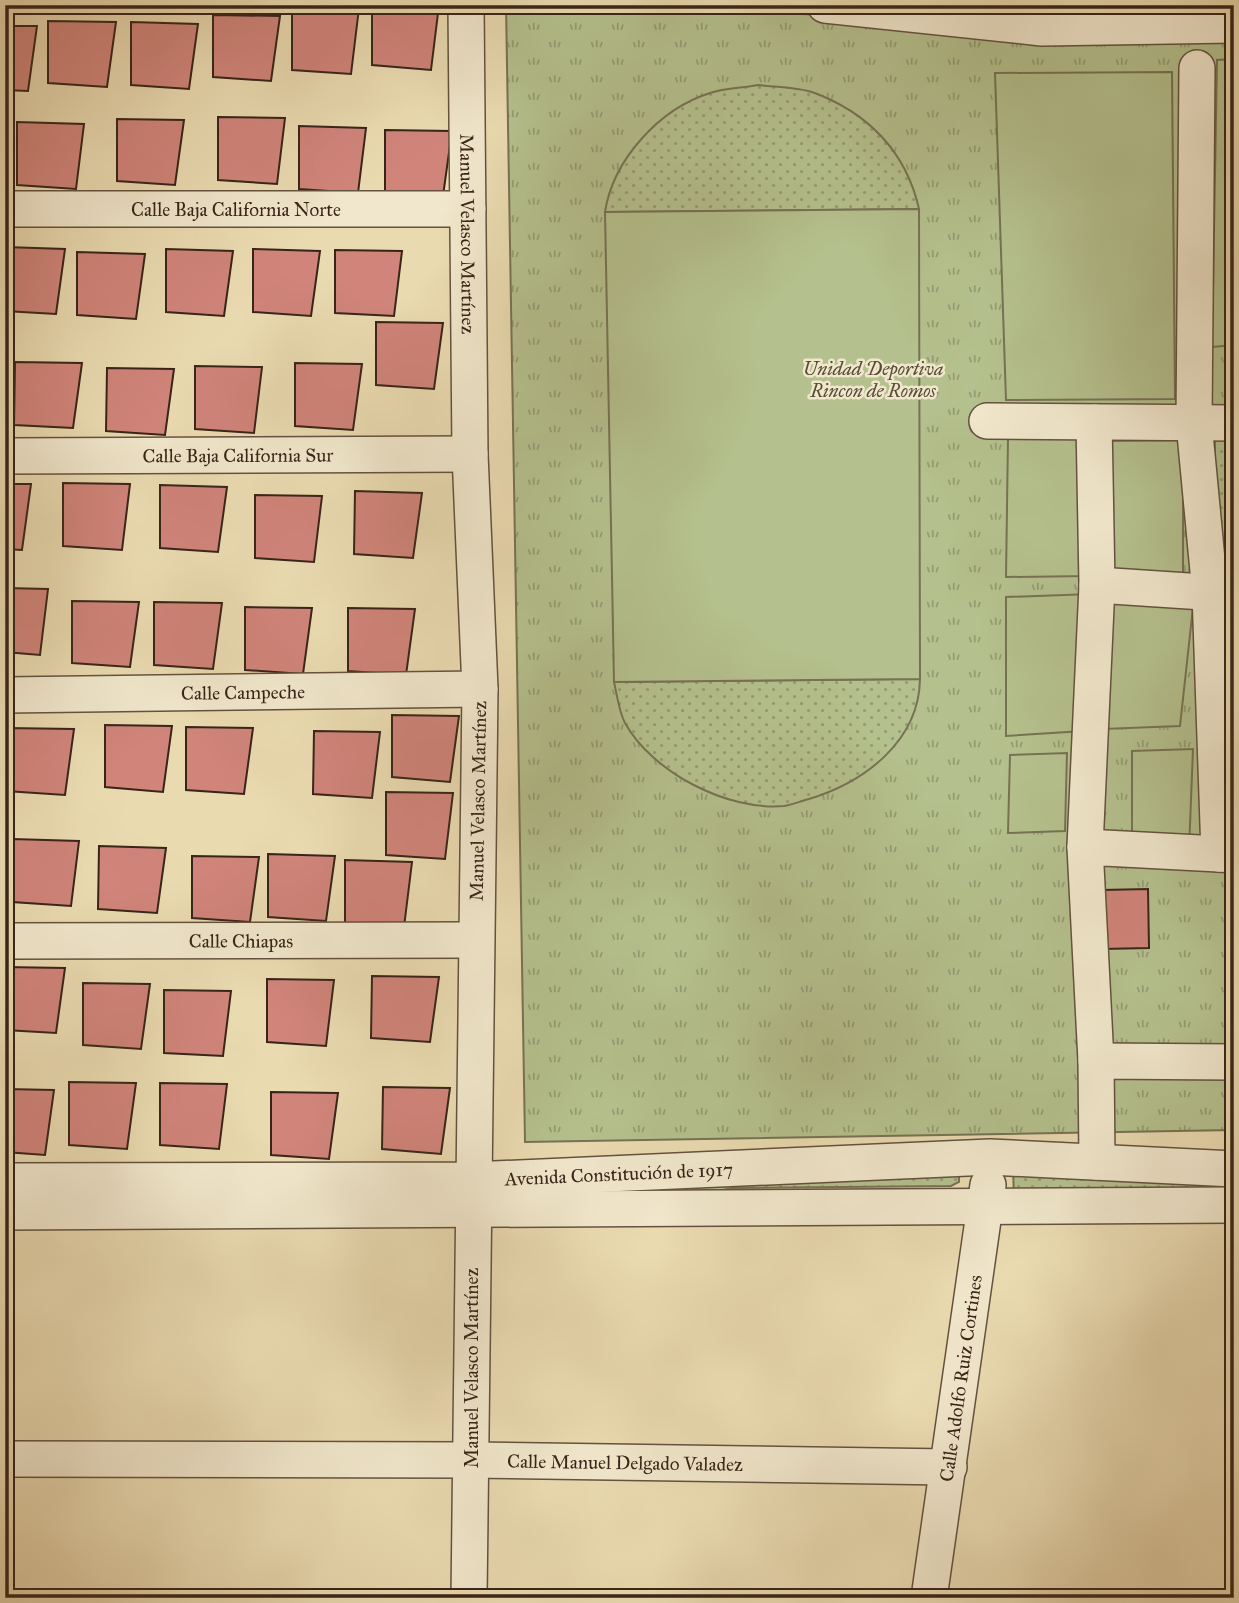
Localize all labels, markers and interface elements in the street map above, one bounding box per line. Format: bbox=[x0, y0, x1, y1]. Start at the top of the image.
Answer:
street label: Manuel Velasco Martínez bbox=[456, 134, 480, 335]
street label: Calle Baja California Norte bbox=[131, 198, 341, 221]
park label: Unidad Deportiva Rincon de Romos bbox=[803, 357, 943, 402]
street label: Calle Baja California Sur bbox=[143, 443, 334, 467]
street label: Calle Campeche bbox=[181, 680, 305, 704]
street label: Manuel Velasco Martínez bbox=[465, 700, 491, 901]
street label: Calle Chiapas bbox=[189, 929, 293, 952]
street label: Avenida Constitución de 1917 bbox=[503, 1157, 734, 1190]
street label: Manuel Velasco Martínez bbox=[460, 1268, 483, 1468]
street label: Calle Adolfo Ruiz Cortines bbox=[934, 1273, 987, 1483]
street label: Calle Manuel Delgado Valadez bbox=[507, 1449, 743, 1475]

